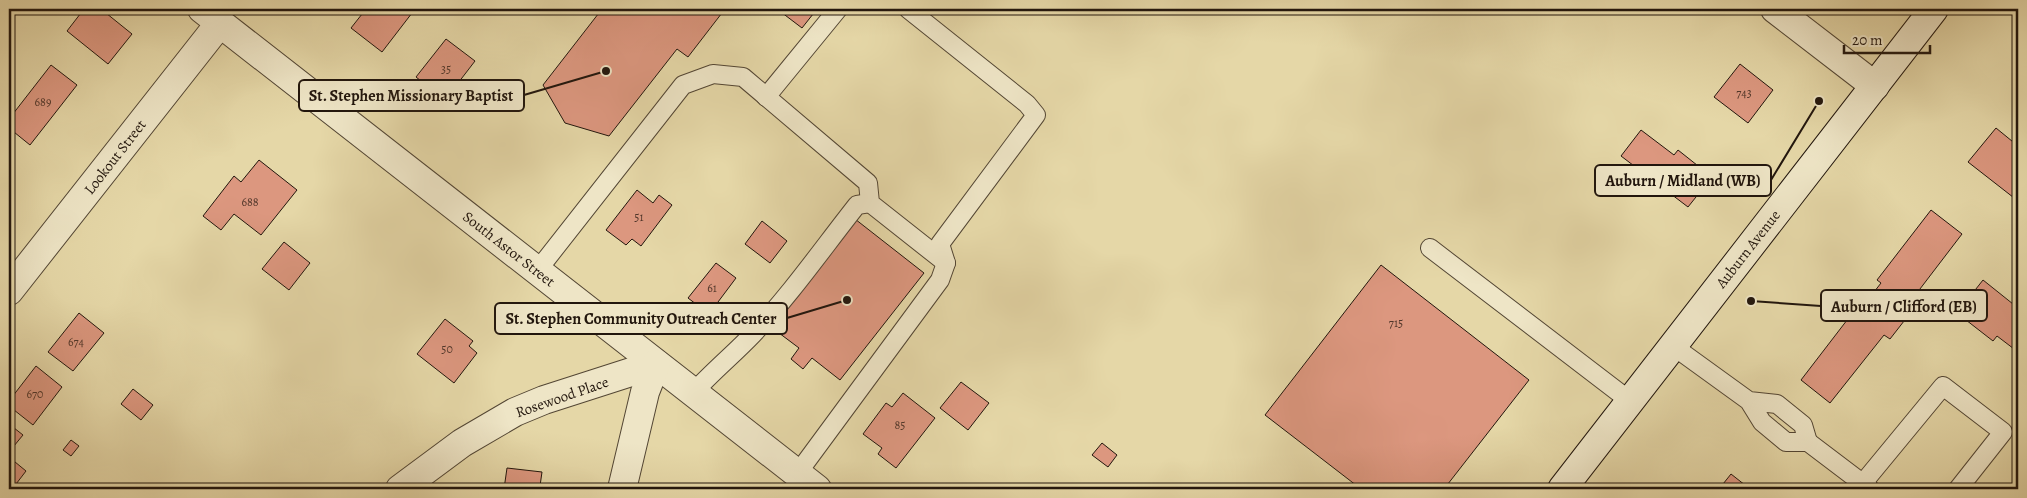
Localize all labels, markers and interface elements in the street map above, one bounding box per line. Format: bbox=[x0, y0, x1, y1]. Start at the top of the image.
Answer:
scale bar bbox=[1844, 22, 1931, 54]
text: 20 m bbox=[1852, 30, 1883, 50]
house number: 35 bbox=[441, 61, 451, 77]
callout: St. Stephen Missionary Baptist bbox=[299, 80, 524, 111]
text: St. Stephen Missionary Baptist bbox=[309, 85, 514, 107]
house number: 743 bbox=[1736, 85, 1752, 101]
house number: 689 bbox=[35, 94, 51, 110]
street label: Lookout Street bbox=[79, 115, 151, 199]
callout: Auburn / Midland (WB) bbox=[1595, 165, 1771, 196]
text: Auburn / Midland (WB) bbox=[1604, 170, 1761, 192]
house number: 688 bbox=[241, 194, 259, 210]
street label: Auburn Avenue bbox=[1711, 206, 1785, 293]
street label: South Astor Street bbox=[459, 207, 559, 291]
house number: 51 bbox=[634, 209, 644, 225]
house number: 61 bbox=[707, 280, 717, 296]
callout: Auburn / Clifford (EB) bbox=[1821, 290, 1987, 321]
text: Auburn / Clifford (EB) bbox=[1830, 296, 1977, 318]
callout: St. Stephen Community Outreach Center bbox=[495, 303, 787, 334]
text: St. Stephen Community Outreach Center bbox=[505, 308, 777, 330]
house number: 715 bbox=[1389, 315, 1403, 331]
house number: 674 bbox=[68, 334, 85, 350]
house number: 50 bbox=[441, 341, 453, 357]
street label: Rosewood Place bbox=[513, 372, 611, 422]
house number: 670 bbox=[27, 386, 43, 402]
house number: 85 bbox=[895, 417, 905, 433]

